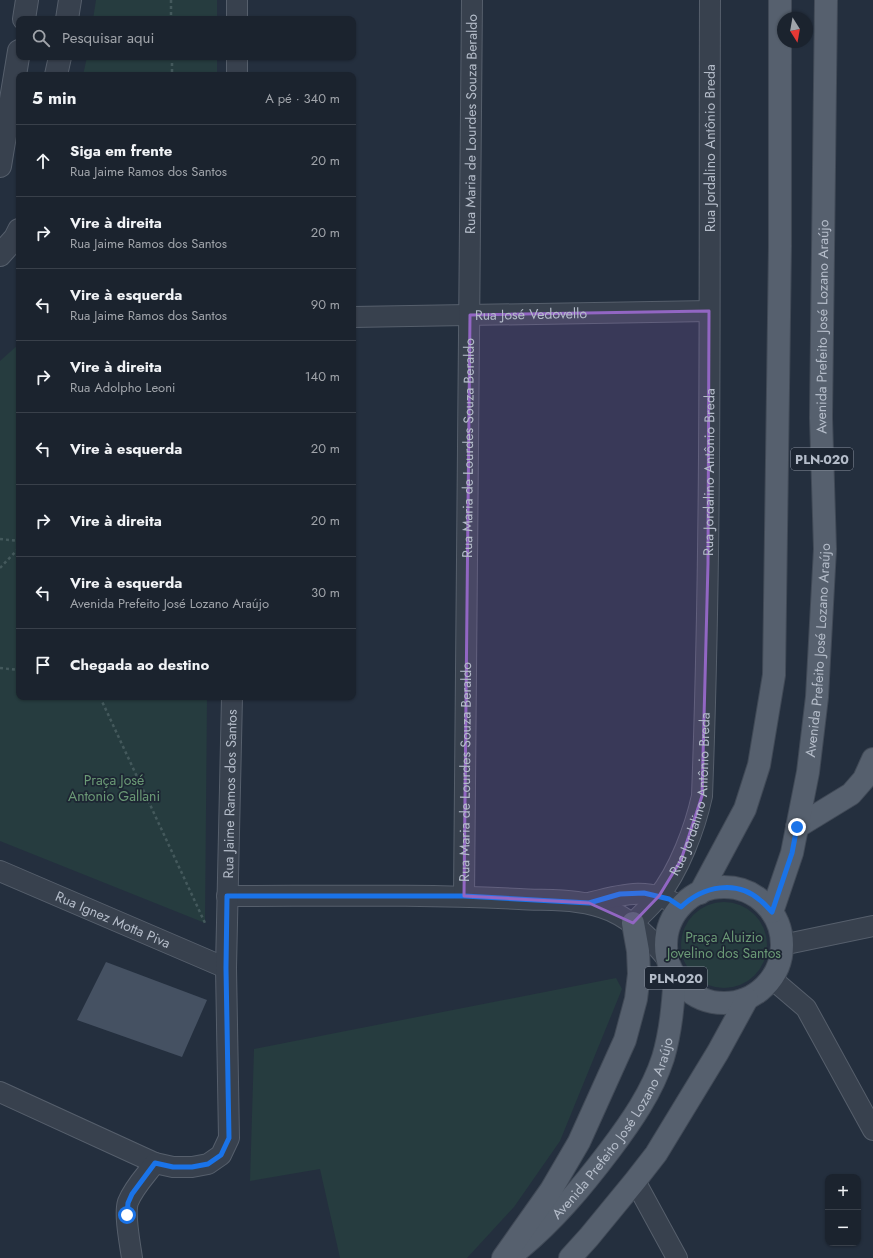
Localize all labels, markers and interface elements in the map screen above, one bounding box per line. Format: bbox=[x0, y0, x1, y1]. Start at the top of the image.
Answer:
north arrow bbox=[777, 12, 813, 48]
street label: Rua Maria de Lourdes Souza Beraldo bbox=[460, 14, 482, 234]
search box bbox=[16, 16, 356, 60]
icon: search bbox=[30, 27, 52, 49]
text: Pesquisar aqui bbox=[62, 27, 154, 49]
street label: Rua Jordalino Antônio Breda bbox=[700, 64, 720, 232]
text: 5 min bbox=[32, 86, 76, 110]
text: A pé · 340 m bbox=[265, 89, 340, 108]
text: Siga em frente bbox=[70, 140, 172, 162]
icon: ahead bbox=[32, 150, 54, 172]
text: 20 m bbox=[311, 151, 340, 170]
text: Rua Jaime Ramos dos Santos bbox=[70, 162, 227, 181]
text: Vire à direita bbox=[70, 212, 162, 234]
street label: Avenida Prefeito José Lozano Araújo bbox=[811, 219, 833, 434]
icon: right bbox=[32, 222, 54, 244]
text: 20 m bbox=[311, 223, 340, 242]
text: Rua Jaime Ramos dos Santos bbox=[70, 234, 227, 253]
text: Vire à esquerda bbox=[70, 284, 182, 306]
icon: left bbox=[32, 294, 54, 316]
text: 90 m bbox=[311, 295, 340, 314]
street label: Rua José Vedovello bbox=[475, 303, 588, 325]
text: Rua Jaime Ramos dos Santos bbox=[70, 306, 227, 325]
street label: Rua Maria de Lourdes Souza Beraldo bbox=[457, 338, 479, 558]
text: Vire à direita bbox=[70, 356, 162, 378]
icon: right bbox=[32, 366, 54, 388]
text: 140 m bbox=[305, 367, 340, 386]
text: Rua Adolpho Leoni bbox=[70, 378, 175, 397]
street label: Rua Jordalino Antônio Breda bbox=[698, 388, 719, 556]
icon: left bbox=[32, 438, 54, 460]
text: Vire à esquerda bbox=[70, 438, 182, 460]
text: 20 m bbox=[311, 439, 340, 458]
road number: PLN-020 bbox=[791, 448, 853, 470]
icon: right bbox=[32, 510, 54, 532]
text: Vire à direita bbox=[70, 510, 162, 532]
text: 20 m bbox=[311, 511, 340, 530]
street label: Avenida Prefeito José Lozano Araújo bbox=[800, 543, 835, 758]
text: Vire à esquerda bbox=[70, 572, 182, 594]
icon: left bbox=[32, 582, 54, 604]
text: 30 m bbox=[311, 583, 340, 602]
text: Avenida Prefeito José Lozano Araújo bbox=[70, 594, 269, 613]
icon: arrive bbox=[32, 654, 54, 676]
text: Chegada ao destino bbox=[70, 654, 209, 676]
street label: Rua Maria de Lourdes Souza Beraldo bbox=[454, 662, 476, 882]
street label: Rua Jaime Ramos dos Santos bbox=[218, 709, 242, 879]
street label: Rua Jordalino Antônio Breda bbox=[664, 712, 715, 879]
park label: Praça José Antonio Gallani bbox=[68, 770, 160, 806]
route end bbox=[788, 818, 806, 836]
street label: Rua Ignez Motta Piva bbox=[52, 886, 174, 953]
park label: Praça Aluizio Jovelino dos Santos bbox=[665, 927, 781, 963]
road number: PLN-020 bbox=[645, 967, 707, 989]
street label: Avenida Prefeito José Lozano Araújo bbox=[547, 1035, 678, 1224]
map controls bbox=[825, 1174, 861, 1246]
button: + bbox=[825, 1174, 861, 1210]
route start bbox=[118, 1206, 136, 1224]
button: − bbox=[825, 1210, 861, 1246]

